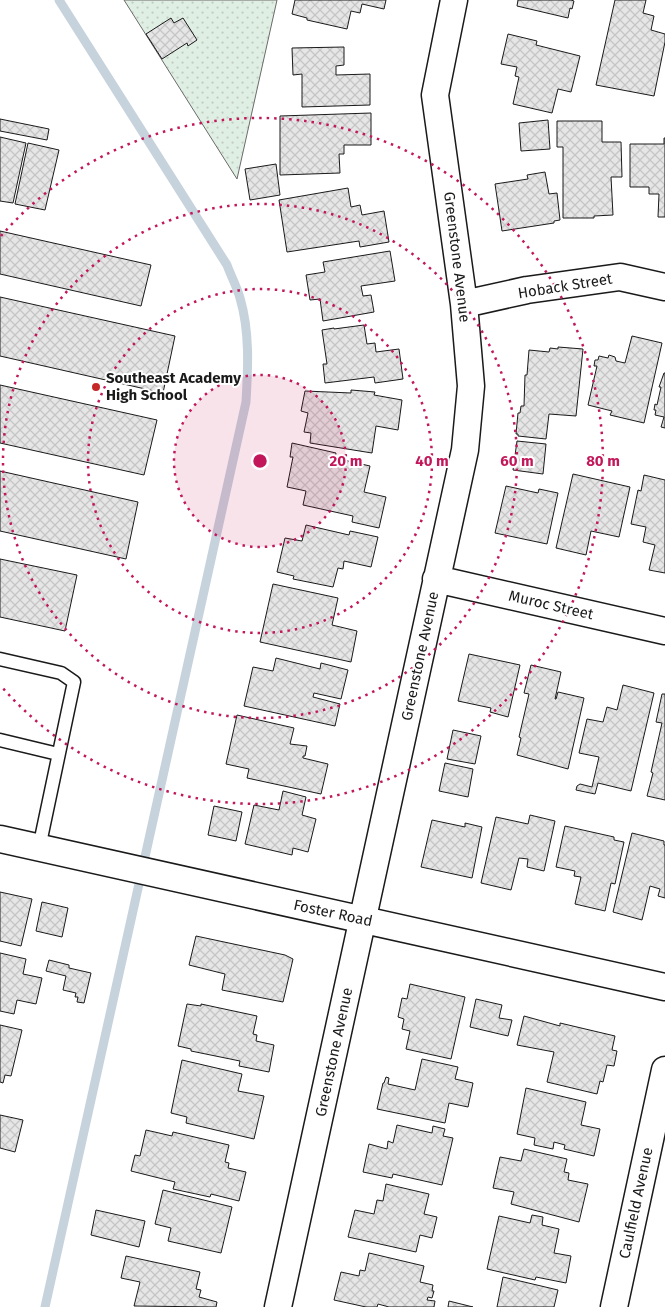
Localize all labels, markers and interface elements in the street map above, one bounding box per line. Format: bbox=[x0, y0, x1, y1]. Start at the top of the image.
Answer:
street label: Greenstone Avenue bbox=[440, 191, 474, 323]
street label: Hoback Street bbox=[516, 270, 614, 302]
place label: Southeast Academy High School bbox=[106, 369, 241, 404]
marker: Southeast Academy High School bbox=[90, 381, 102, 393]
centre of rings bbox=[251, 452, 269, 470]
text: 20 m bbox=[330, 452, 362, 470]
text: 40 m bbox=[415, 452, 449, 470]
text: 60 m bbox=[500, 452, 534, 470]
text: 80 m bbox=[586, 452, 620, 470]
street label: Muroc Street bbox=[507, 587, 596, 624]
street label: Greenstone Avenue bbox=[398, 590, 442, 722]
street label: Foster Road bbox=[292, 896, 374, 930]
street label: Greenstone Avenue bbox=[312, 986, 356, 1118]
street label: Caulfield Avenue bbox=[615, 1146, 657, 1260]

